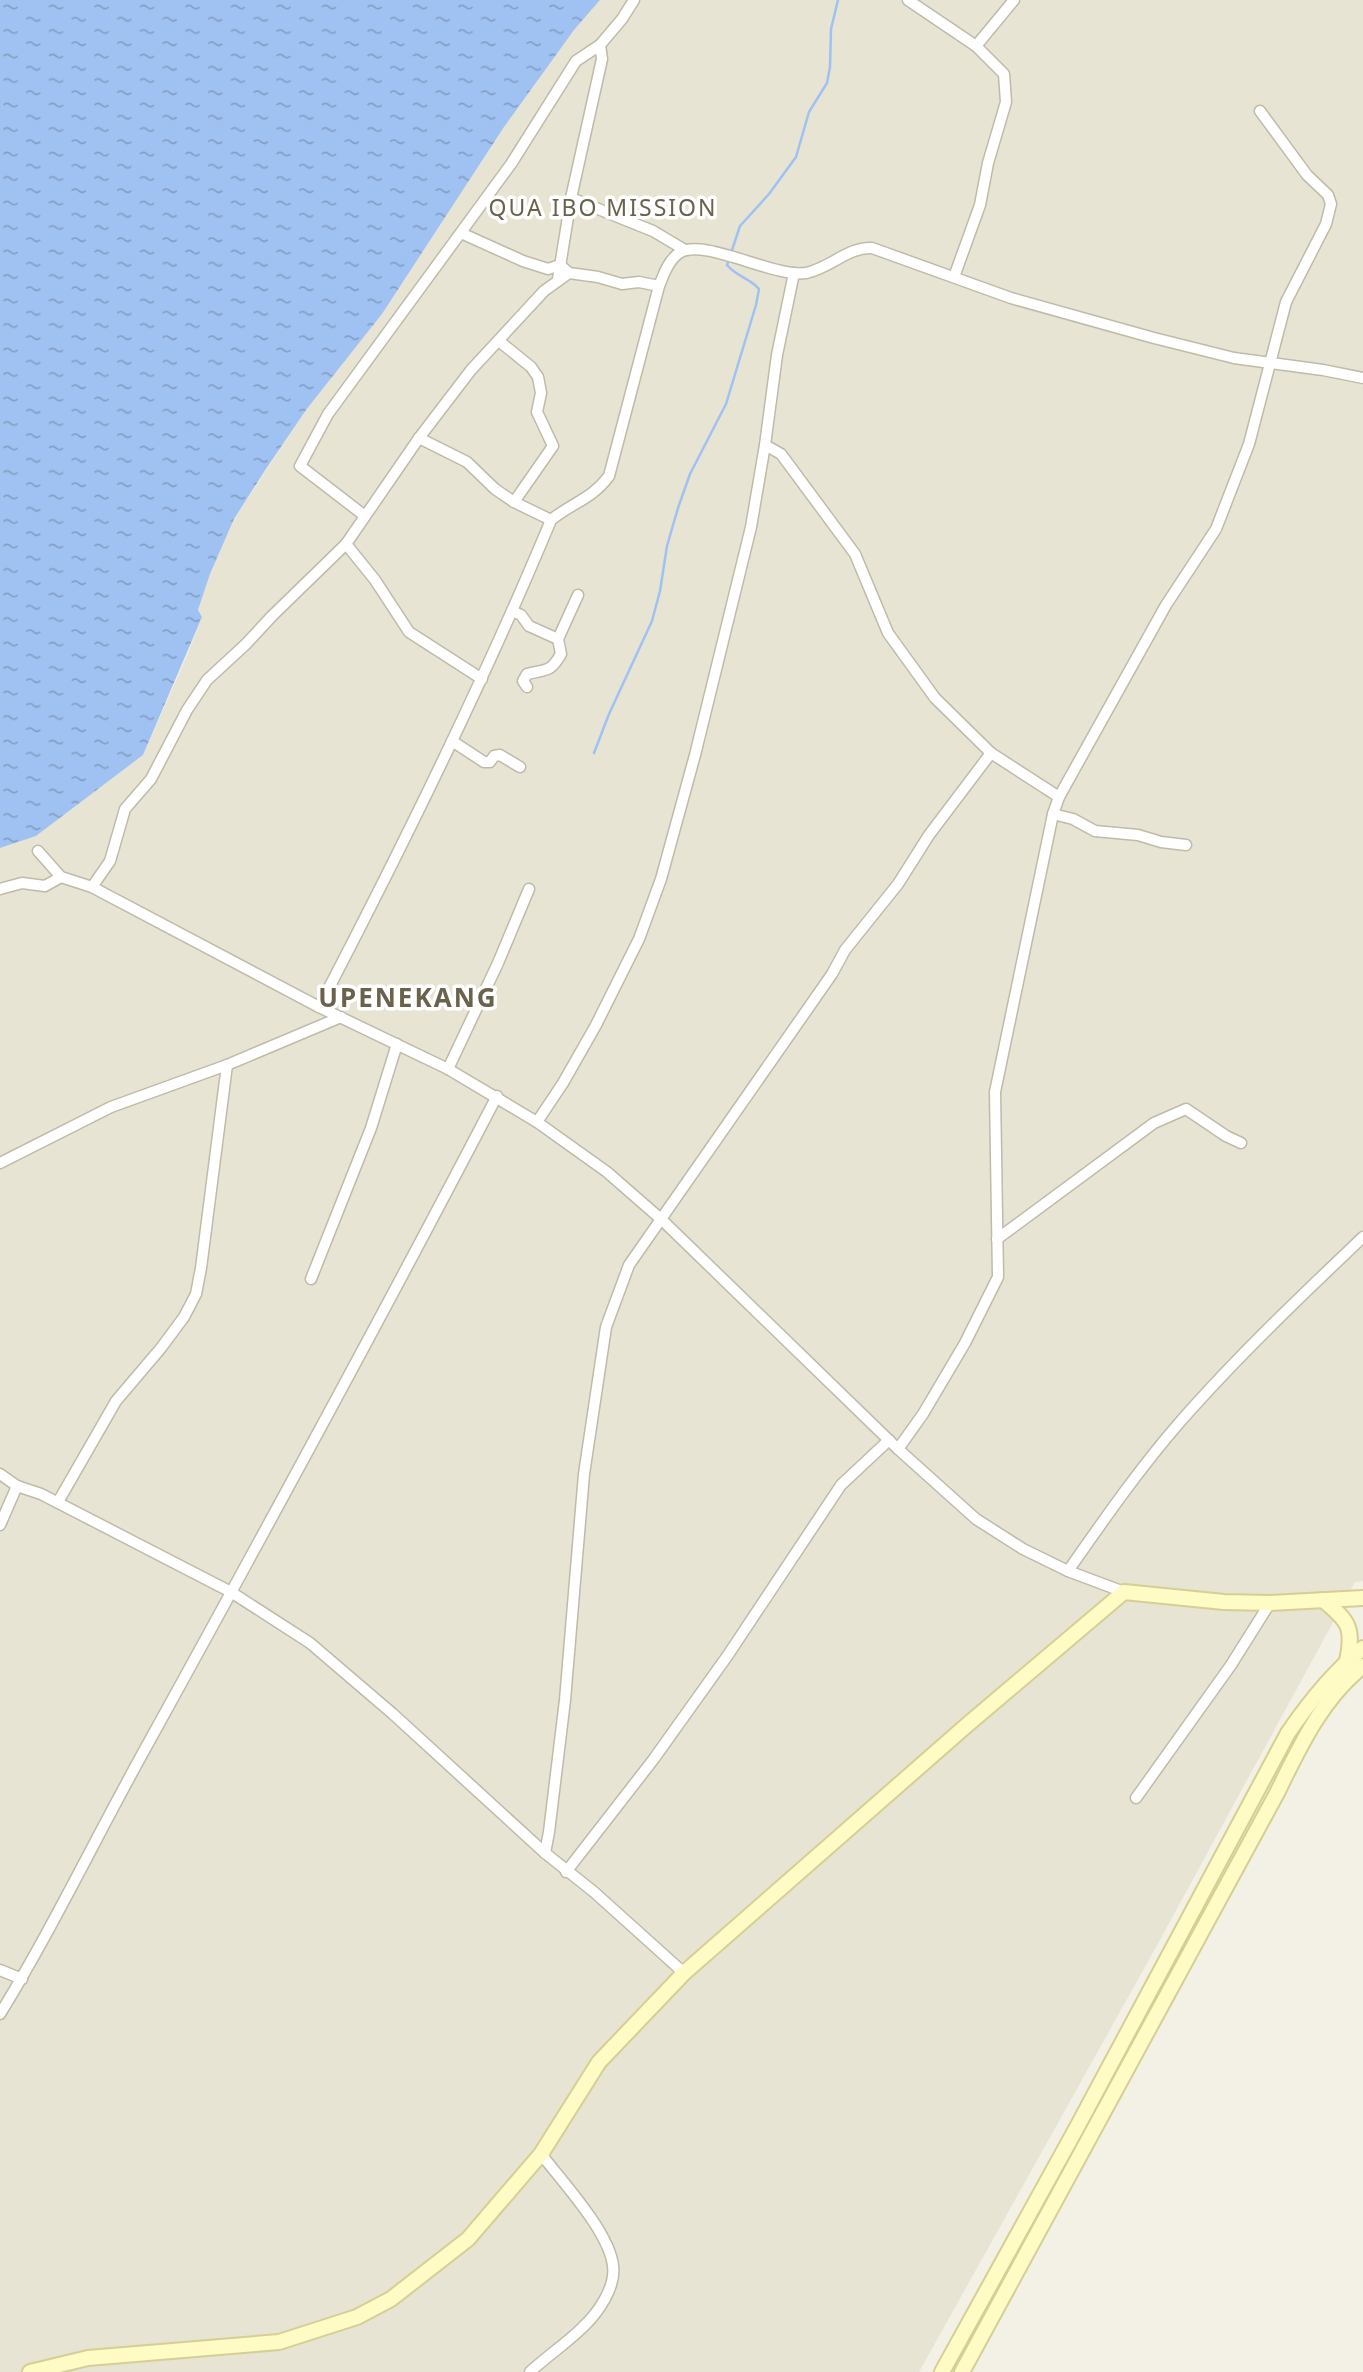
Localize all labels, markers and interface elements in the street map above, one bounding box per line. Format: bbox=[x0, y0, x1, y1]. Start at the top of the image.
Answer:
district label: QUA IBO MISSION bbox=[488, 191, 718, 223]
district label: UPENEKANG bbox=[318, 979, 498, 1015]

